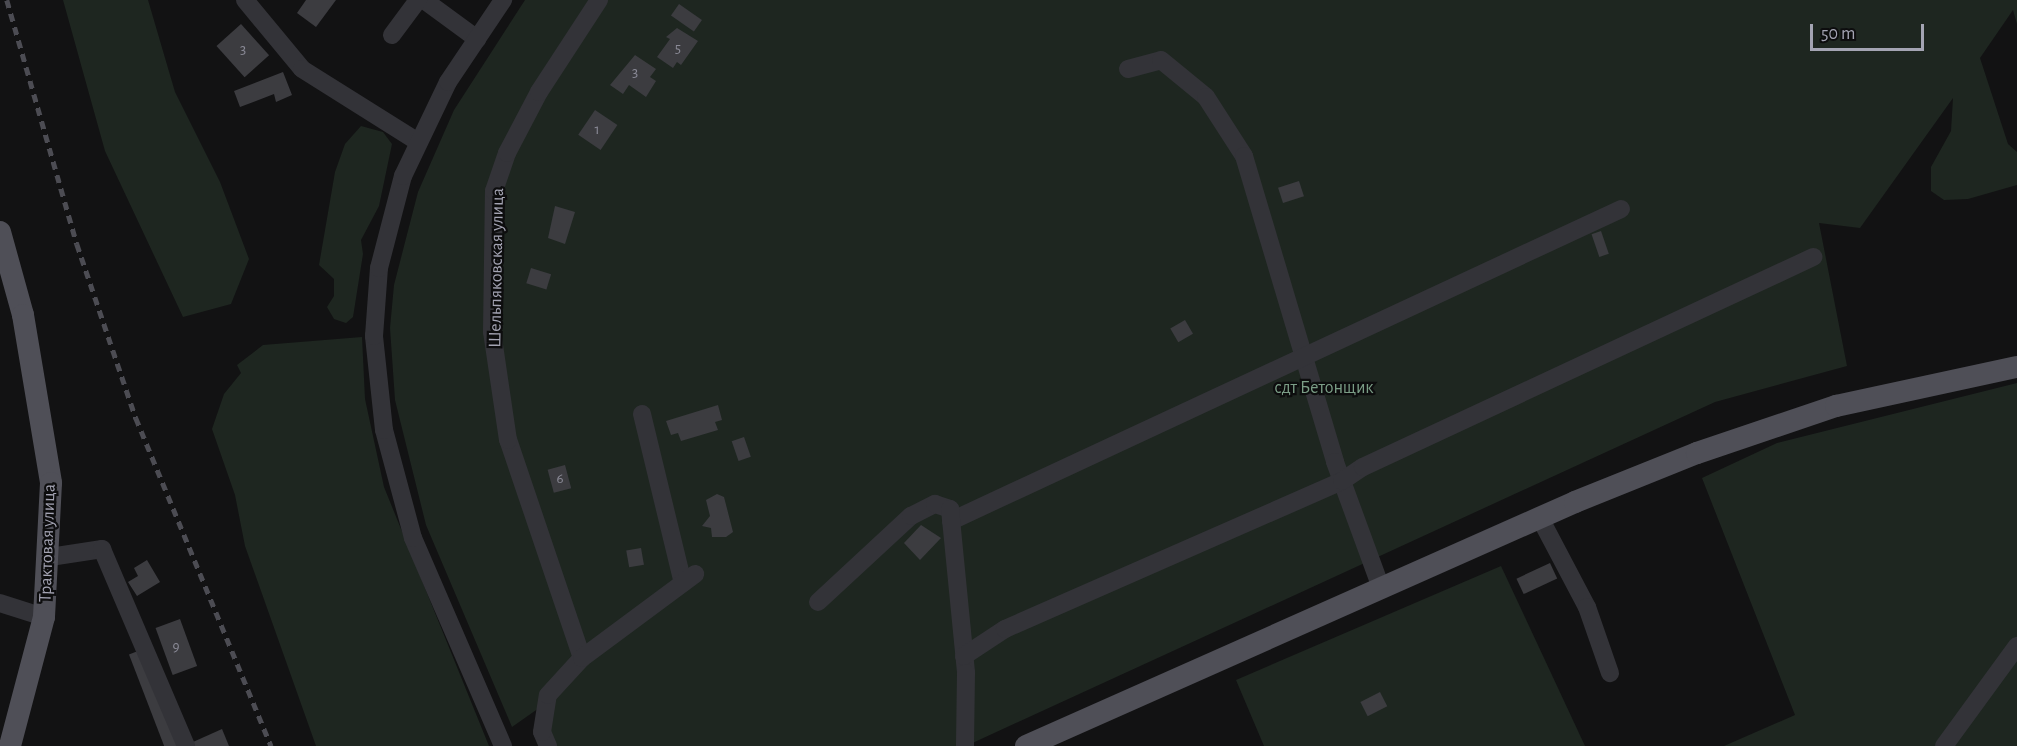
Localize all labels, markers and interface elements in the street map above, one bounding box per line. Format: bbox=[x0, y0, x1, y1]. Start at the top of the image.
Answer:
scale bar bbox=[1813, 12, 1927, 50]
text: 50 m bbox=[1821, 25, 1855, 43]
house number: 5 bbox=[675, 40, 681, 58]
house number: 3 bbox=[240, 41, 246, 59]
house number: 3 bbox=[632, 64, 638, 82]
house number: 1 bbox=[594, 121, 600, 139]
street label: Шельпяковская улица bbox=[485, 188, 509, 348]
park label: сдт Бетонщик bbox=[1274, 377, 1374, 399]
house number: 6 bbox=[556, 470, 564, 488]
street label: Трактовая улица bbox=[35, 484, 61, 602]
house number: 9 bbox=[172, 638, 180, 656]

